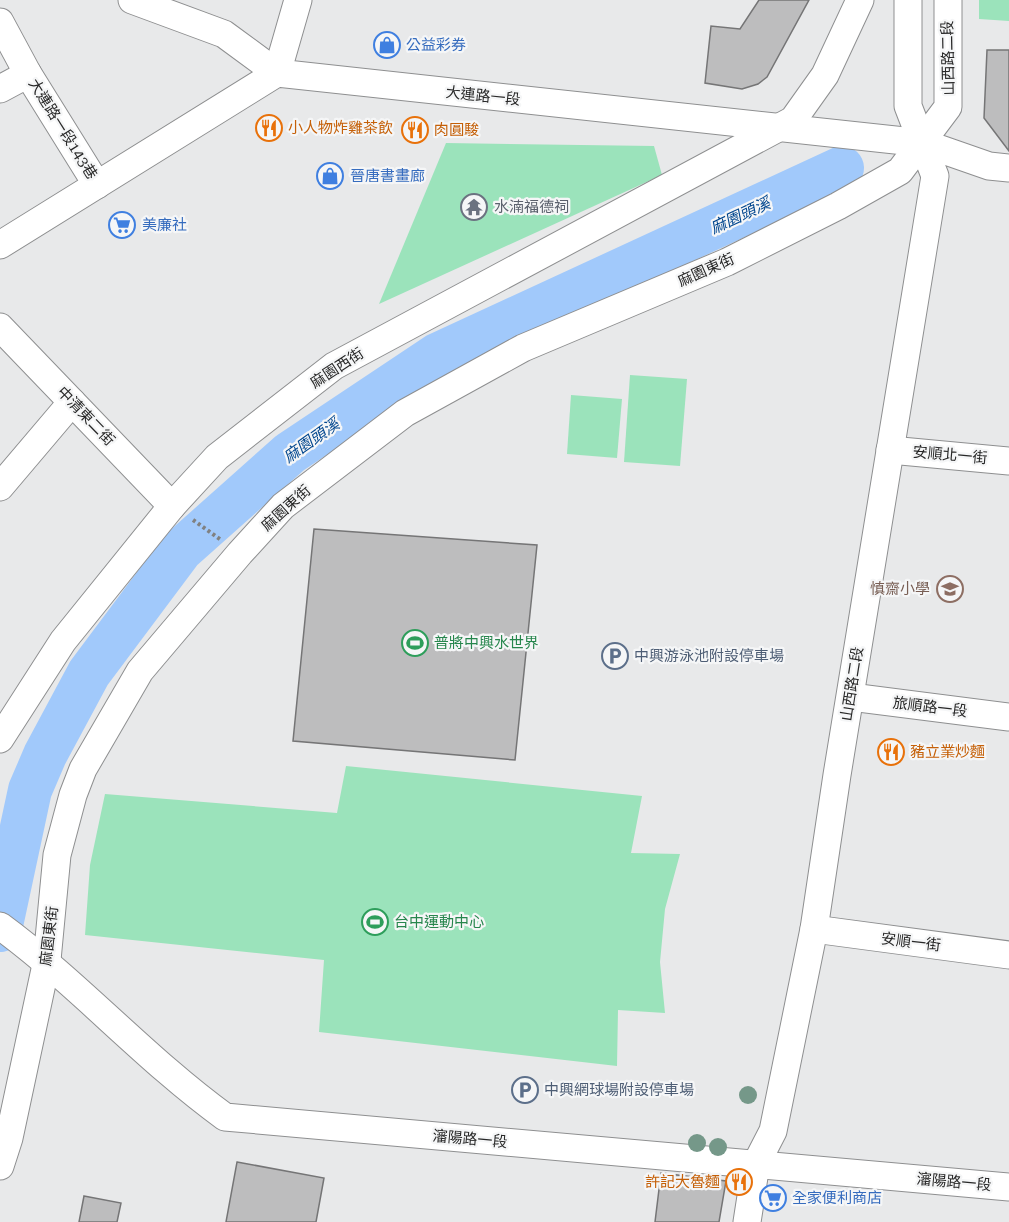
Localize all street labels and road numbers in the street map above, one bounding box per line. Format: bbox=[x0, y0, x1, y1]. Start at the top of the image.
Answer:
street label: 山西路二段 bbox=[938, 20, 958, 96]
street label: 大連路一段143巷 bbox=[25, 75, 101, 183]
street label: 大連路一段 bbox=[445, 83, 521, 109]
street label: 麻園東街 bbox=[675, 250, 737, 290]
street label: 麻園西街 bbox=[307, 344, 367, 392]
street label: 中清東二街 bbox=[53, 383, 119, 449]
street label: 安順北一街 bbox=[912, 443, 988, 467]
street label: 麻園東街 bbox=[258, 481, 314, 535]
street label: 山西路二段 bbox=[837, 646, 867, 722]
street label: 旅順路一段 bbox=[892, 693, 968, 721]
street label: 麻園東街 bbox=[36, 905, 62, 967]
street label: 安順一街 bbox=[880, 929, 942, 955]
street label: 瀋陽路一段 bbox=[432, 1127, 508, 1151]
street label: 瀋陽路一段 bbox=[916, 1170, 992, 1194]

